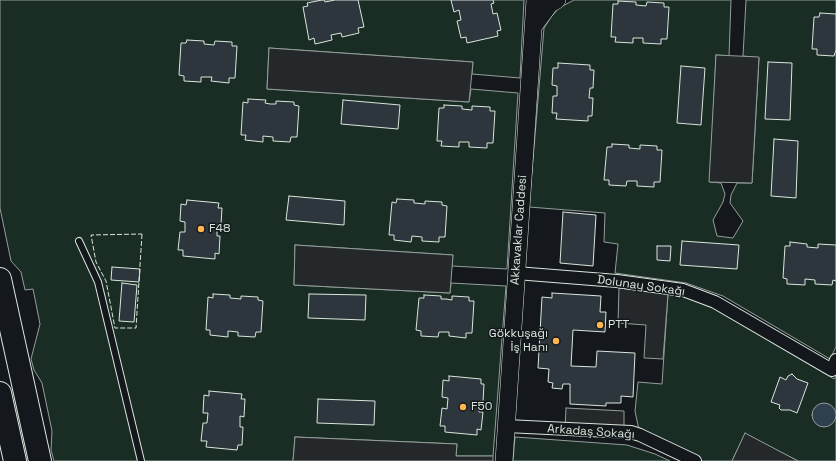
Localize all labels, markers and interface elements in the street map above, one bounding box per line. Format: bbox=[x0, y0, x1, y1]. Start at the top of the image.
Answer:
street label: Akkavaklar Caddesi bbox=[508, 174, 530, 286]
place label: F48 bbox=[209, 222, 230, 236]
marker: F48 bbox=[196, 224, 206, 234]
street label: Dolunay Sokağı bbox=[596, 273, 686, 299]
place label: PTT bbox=[608, 318, 629, 332]
marker: PTT bbox=[595, 320, 605, 330]
place label: Gökkuşağı İş Hanı bbox=[489, 327, 548, 355]
marker: Gökkuşağı İş Hanı bbox=[551, 336, 561, 346]
place label: F50 bbox=[471, 400, 492, 414]
marker: F50 bbox=[458, 402, 468, 412]
street label: Arkadaş Sokağı bbox=[547, 422, 635, 442]

